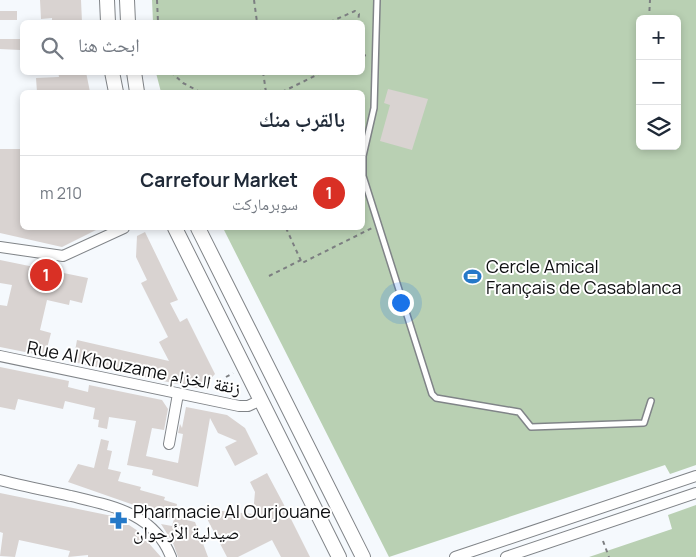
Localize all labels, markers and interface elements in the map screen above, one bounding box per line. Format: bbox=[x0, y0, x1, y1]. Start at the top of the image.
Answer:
map controls bbox=[636, 15, 681, 150]
button: + bbox=[636, 15, 681, 60]
search box bbox=[20, 20, 365, 75]
text: ابحث هنا bbox=[78, 32, 140, 58]
icon: search bbox=[38, 34, 66, 62]
button: − bbox=[636, 60, 681, 105]
text: بالقرب منك bbox=[259, 105, 345, 133]
button: layers bbox=[636, 105, 681, 150]
text: Carrefour Market bbox=[140, 167, 298, 193]
text: 210 m bbox=[40, 182, 82, 204]
text: 1 bbox=[326, 182, 333, 204]
text: سوبرماركت bbox=[232, 193, 298, 215]
place label: Cercle Amical Français de Casablanca bbox=[486, 254, 682, 299]
pin: 1 bbox=[30, 256, 62, 294]
sports icon: Cercle Amical Français de Casablanca bbox=[462, 266, 482, 286]
your location bbox=[388, 290, 414, 316]
street label: Rue Al Khouzame زنقة الخزام bbox=[25, 334, 243, 401]
place label: Pharmacie Al Ourjouane صيدلية الأرجوان bbox=[133, 499, 331, 544]
pharmacy icon: Pharmacie Al Ourjouane صيدلية الأرجوان bbox=[109, 511, 129, 531]

